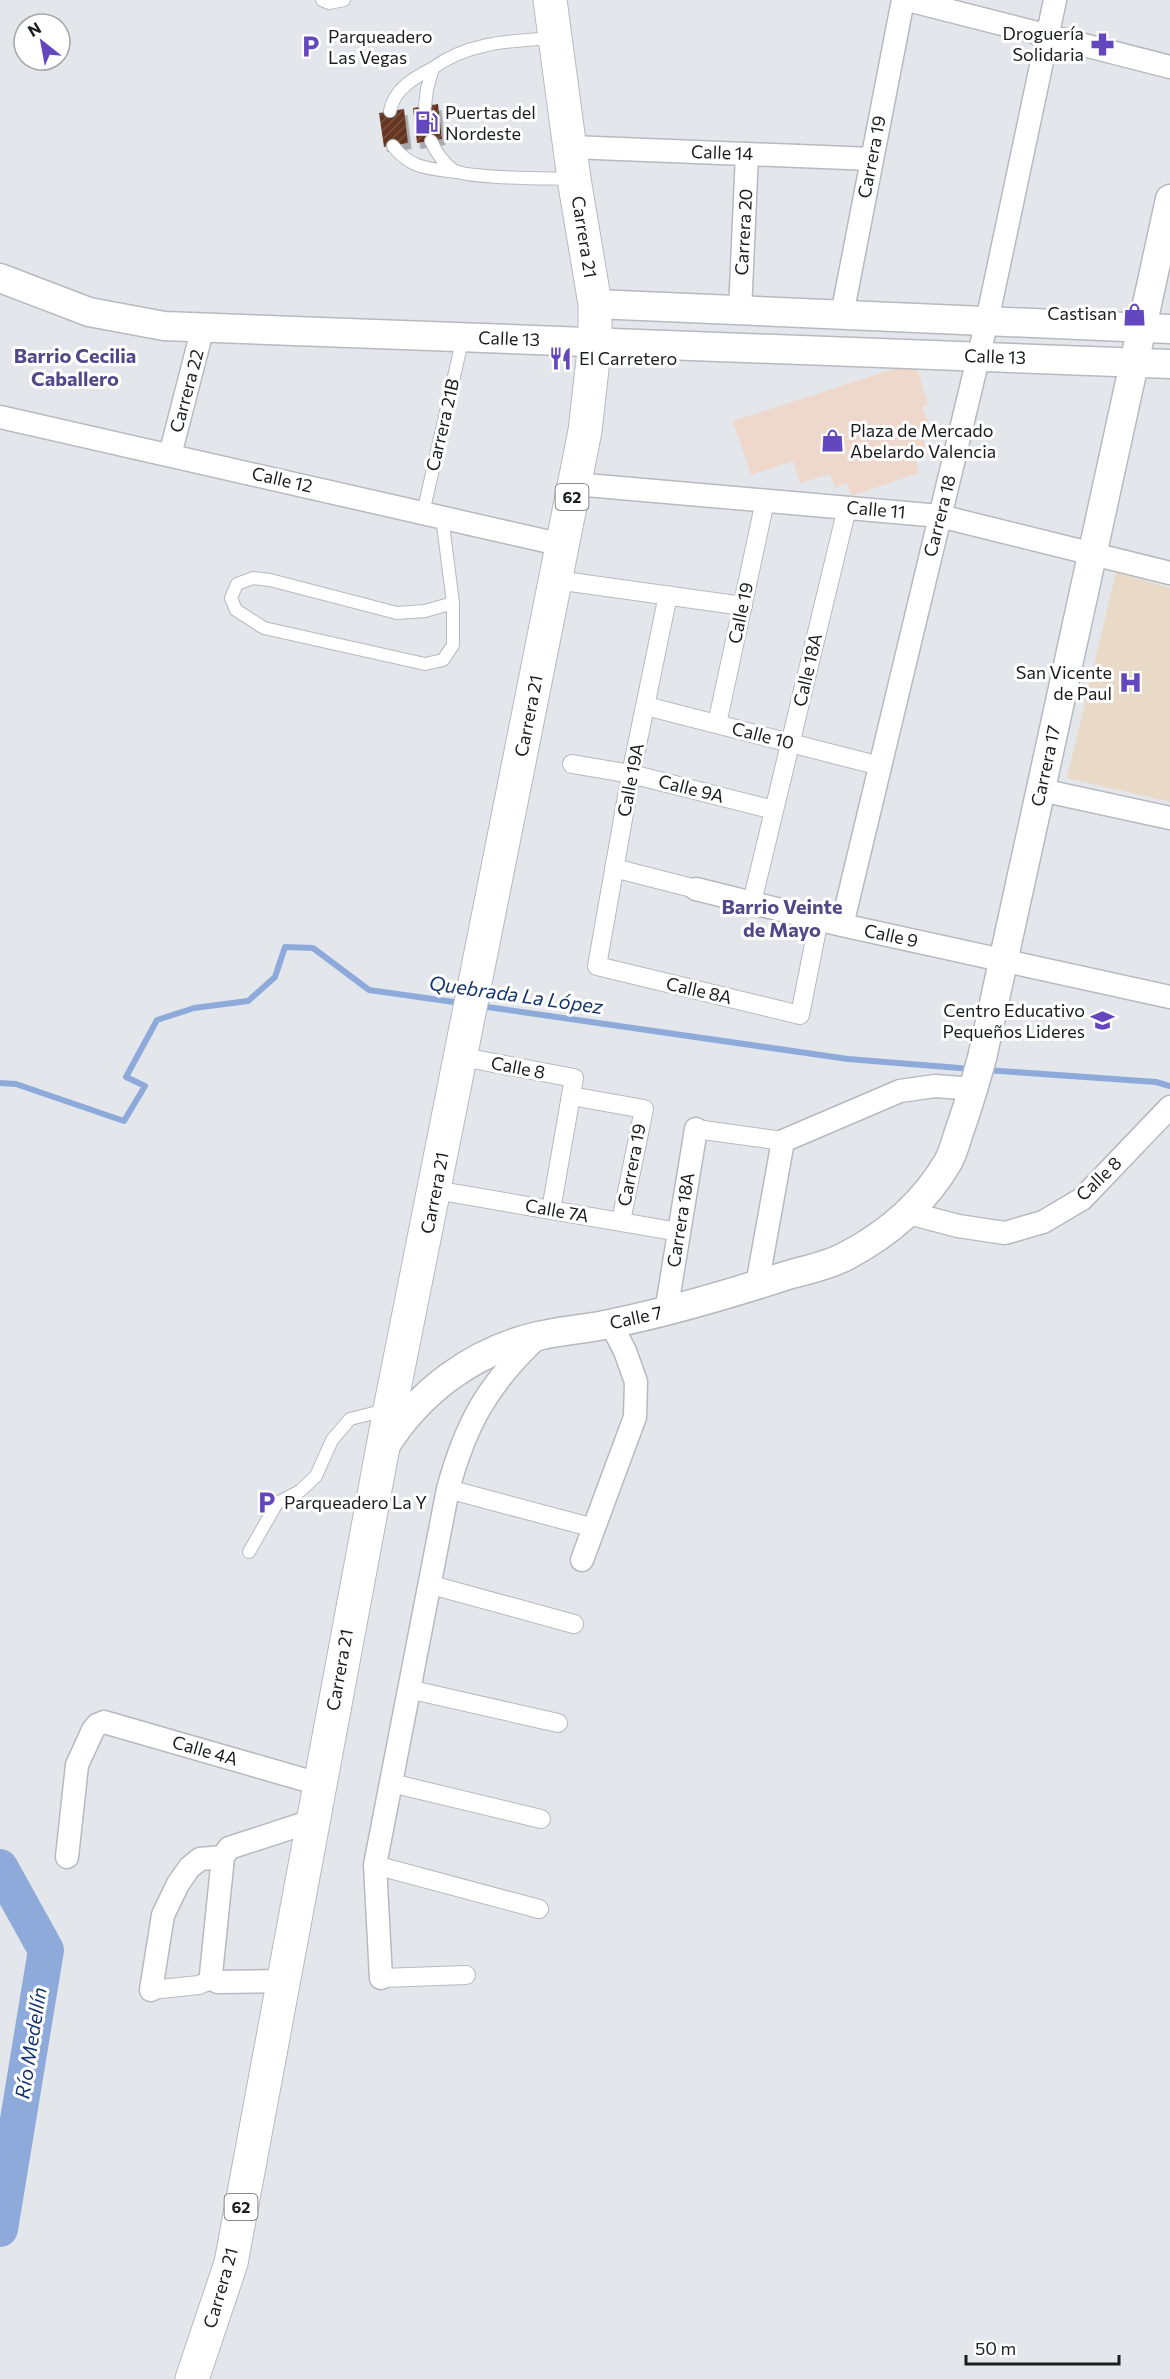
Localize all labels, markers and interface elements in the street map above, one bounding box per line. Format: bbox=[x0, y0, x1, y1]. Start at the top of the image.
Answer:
north arrow bbox=[12, 12, 72, 72]
text: N bbox=[24, 17, 44, 40]
place label: Droguería Solidaria bbox=[1003, 22, 1084, 65]
place label: Parqueadero Las Vegas bbox=[328, 25, 433, 68]
pharmacy icon: Droguería Solidaria bbox=[1089, 31, 1115, 57]
parking icon: Parqueadero Las Vegas bbox=[297, 34, 323, 60]
place label: Puertas del Nordeste bbox=[445, 101, 536, 144]
fuel station icon: Puertas del Nordeste bbox=[414, 110, 440, 136]
street label: Carrera 19 bbox=[852, 114, 890, 200]
street label: Calle 14 bbox=[691, 140, 754, 164]
street label: Carrera 20 bbox=[730, 188, 756, 276]
street label: Carrera 21 bbox=[568, 194, 602, 279]
shop icon: Castisan bbox=[1122, 301, 1148, 327]
place label: Castisan bbox=[1047, 302, 1117, 324]
street label: Calle 13 bbox=[478, 326, 540, 350]
district label: Barrio Cecilia Caballero bbox=[14, 343, 136, 390]
street label: Calle 13 bbox=[964, 344, 1026, 368]
restaurant icon: El Carretero bbox=[548, 346, 574, 372]
street label: Carrera 22 bbox=[164, 347, 208, 435]
place label: El Carretero bbox=[579, 347, 677, 369]
street label: Carrera 21B bbox=[421, 376, 463, 473]
place label: Plaza de Mercado Abelardo Valencia bbox=[850, 419, 996, 462]
shop icon: Plaza de Mercado Abelardo Valencia bbox=[819, 428, 845, 454]
street label: Calle 12 bbox=[250, 461, 315, 497]
street label: Carrera 18 bbox=[918, 472, 960, 559]
road number: 62 bbox=[556, 484, 588, 510]
street label: Calle 11 bbox=[846, 495, 907, 523]
street label: Calle 19 bbox=[723, 580, 757, 646]
street label: Calle 18A bbox=[788, 631, 826, 709]
place label: San Vicente de Paul bbox=[1016, 661, 1112, 704]
hospital icon: San Vicente de Paul bbox=[1117, 670, 1143, 696]
street label: Carrera 21 bbox=[509, 673, 547, 759]
street label: Calle 10 bbox=[730, 717, 797, 753]
street label: Carrera 17 bbox=[1026, 723, 1064, 808]
street label: Calle 19A bbox=[612, 741, 648, 818]
street label: Calle 9A bbox=[656, 769, 726, 807]
district label: Barrio Veinte de Mayo bbox=[722, 894, 843, 941]
street label: Calle 9 bbox=[862, 919, 920, 951]
water label: Quebrada La López bbox=[428, 970, 605, 1018]
street label: Calle 8A bbox=[664, 972, 734, 1008]
place label: Centro Educativo Pequeños Lideres bbox=[943, 999, 1085, 1042]
school or university icon: Centro Educativo Pequeños Lideres bbox=[1090, 1008, 1116, 1034]
street label: Calle 8 bbox=[489, 1051, 547, 1083]
street label: Carrera 19 bbox=[612, 1122, 650, 1208]
street label: Carrera 21 bbox=[415, 1150, 453, 1236]
street label: Calle 8 bbox=[1071, 1151, 1126, 1205]
street label: Carrera 18A bbox=[662, 1171, 698, 1269]
street label: Calle 7A bbox=[524, 1194, 591, 1226]
street label: Calle 7 bbox=[607, 1301, 664, 1333]
parking icon: Parqueadero La Y bbox=[253, 1490, 279, 1516]
place label: Parqueadero La Y bbox=[284, 1491, 427, 1513]
street label: Carrera 21 bbox=[321, 1627, 357, 1713]
street label: Calle 4A bbox=[170, 1730, 241, 1770]
water label: Río Medellín bbox=[9, 1985, 51, 2100]
road number: 62 bbox=[224, 2194, 258, 2220]
street label: Carrera 21 bbox=[198, 2245, 242, 2331]
scale bar bbox=[966, 2328, 1119, 2366]
text: 50 m bbox=[975, 2337, 1016, 2359]

